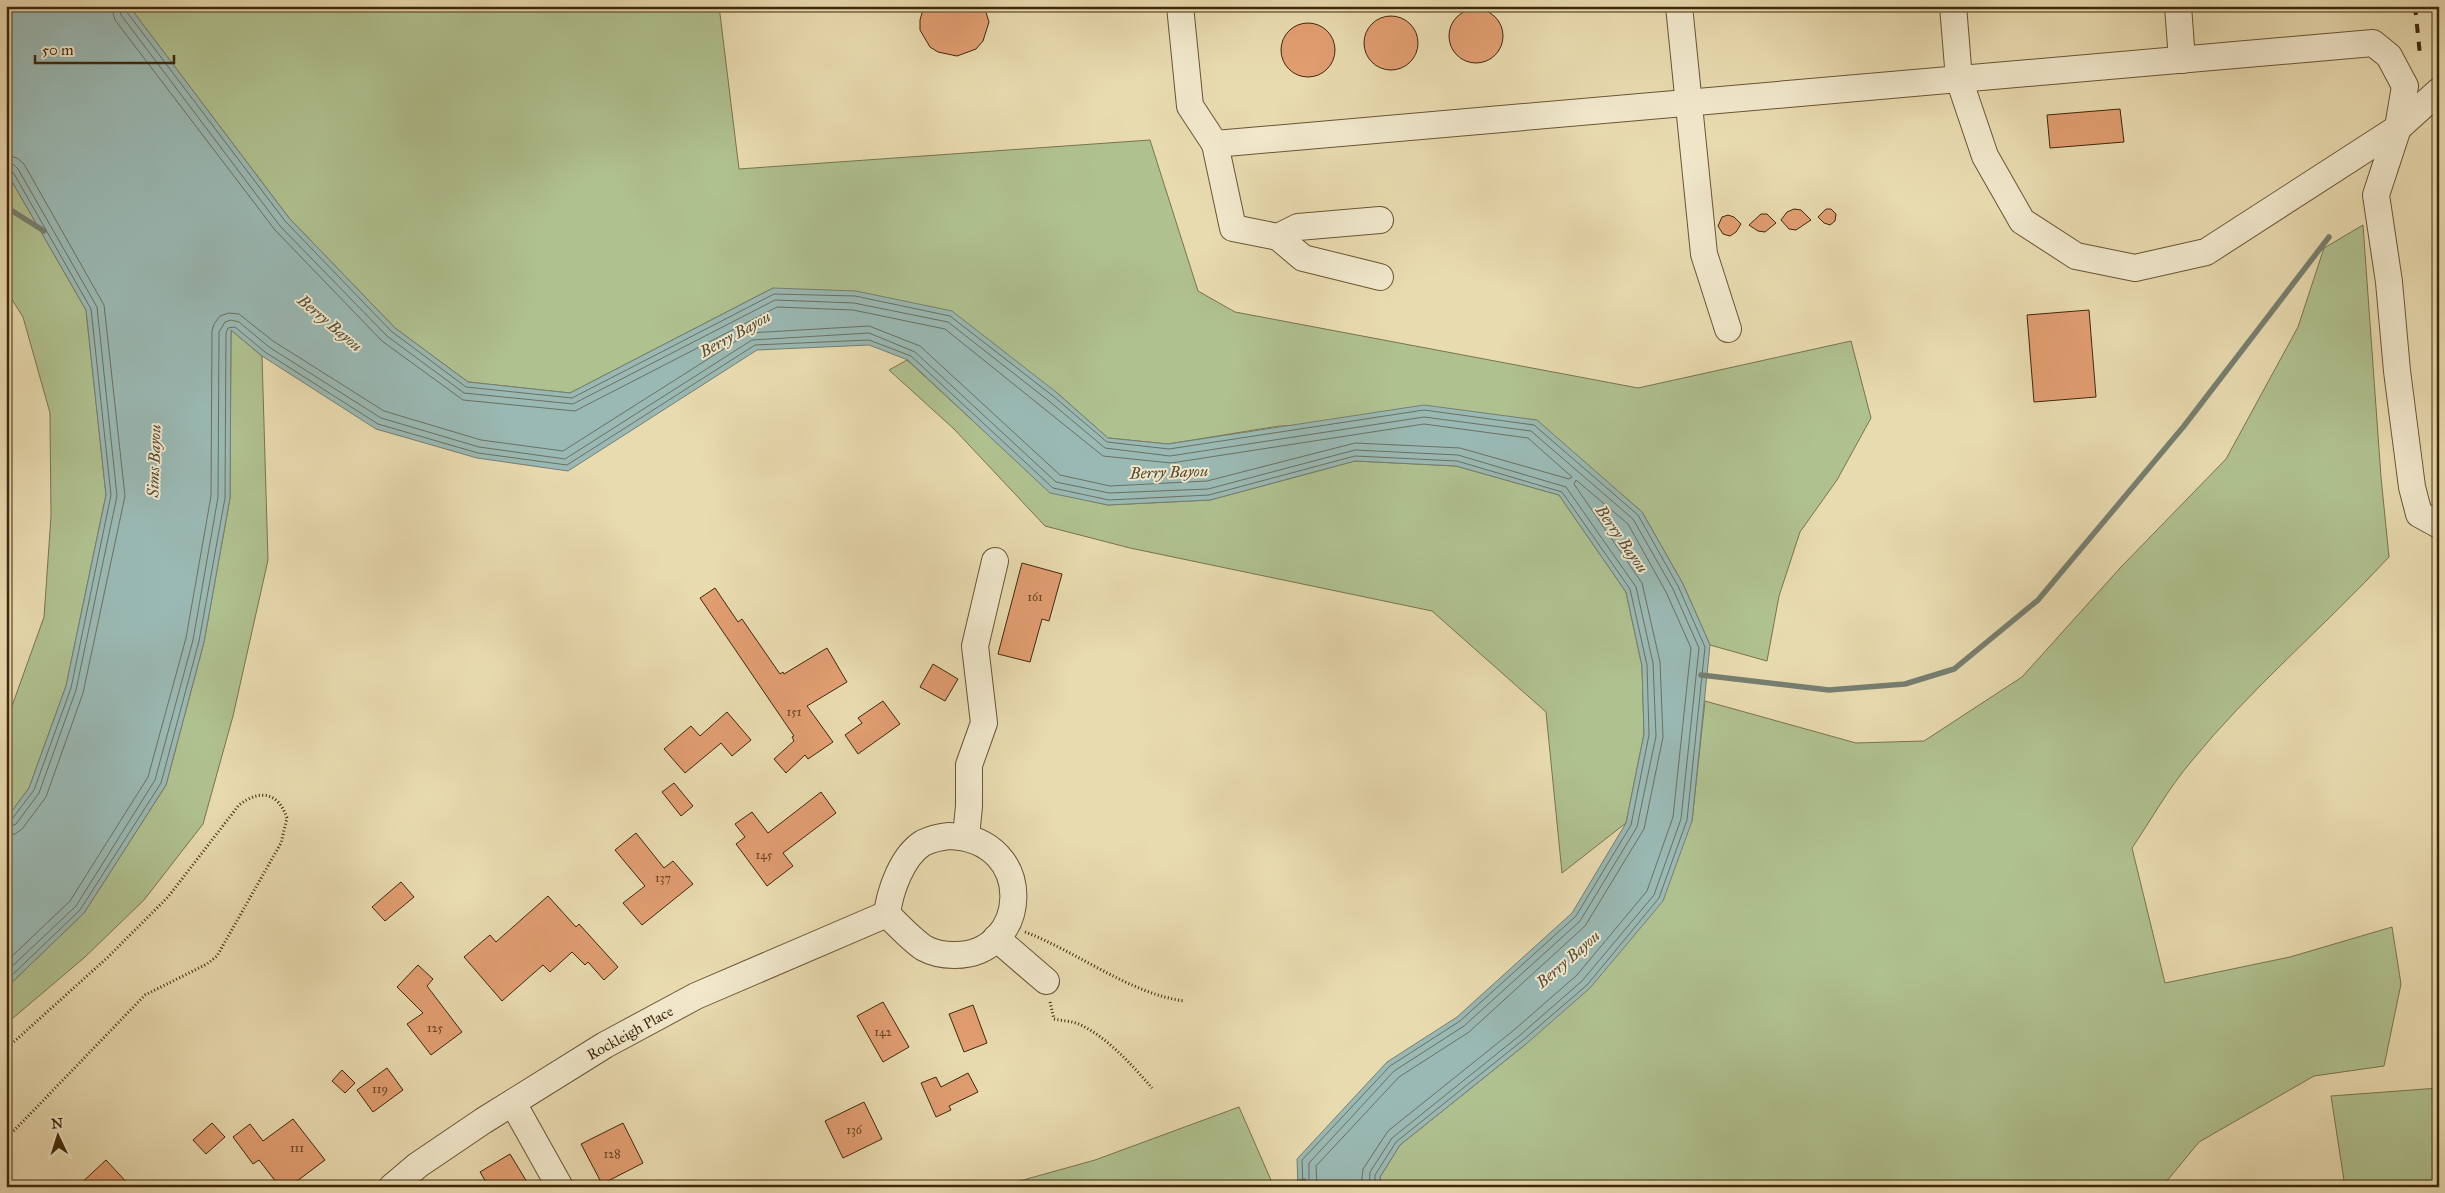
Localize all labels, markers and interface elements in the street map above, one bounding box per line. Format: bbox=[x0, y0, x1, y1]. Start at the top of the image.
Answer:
scale bar bbox=[35, 32, 174, 64]
text: 50 m bbox=[42, 41, 74, 59]
water label: Berry Bayou bbox=[293, 290, 366, 355]
water label: Berry Bayou bbox=[695, 307, 774, 362]
water label: Sims Bayou bbox=[143, 424, 165, 499]
water label: Berry Bayou bbox=[1129, 461, 1208, 483]
water label: Berry Bayou bbox=[1591, 501, 1652, 577]
house number: 161 bbox=[1027, 590, 1043, 604]
house number: 151 bbox=[787, 705, 802, 719]
house number: 145 bbox=[755, 848, 773, 862]
house number: 137 bbox=[655, 871, 671, 885]
water label: Berry Bayou bbox=[1531, 926, 1604, 993]
street label: Rockleigh Place bbox=[584, 1002, 676, 1064]
house number: 125 bbox=[427, 1021, 443, 1035]
house number: 142 bbox=[874, 1025, 892, 1039]
house number: 119 bbox=[372, 1082, 388, 1096]
north arrow bbox=[32, 1110, 82, 1160]
text: N bbox=[51, 1115, 64, 1132]
house number: 136 bbox=[846, 1123, 863, 1137]
house number: 111 bbox=[290, 1141, 304, 1155]
house number: 128 bbox=[603, 1147, 621, 1161]

